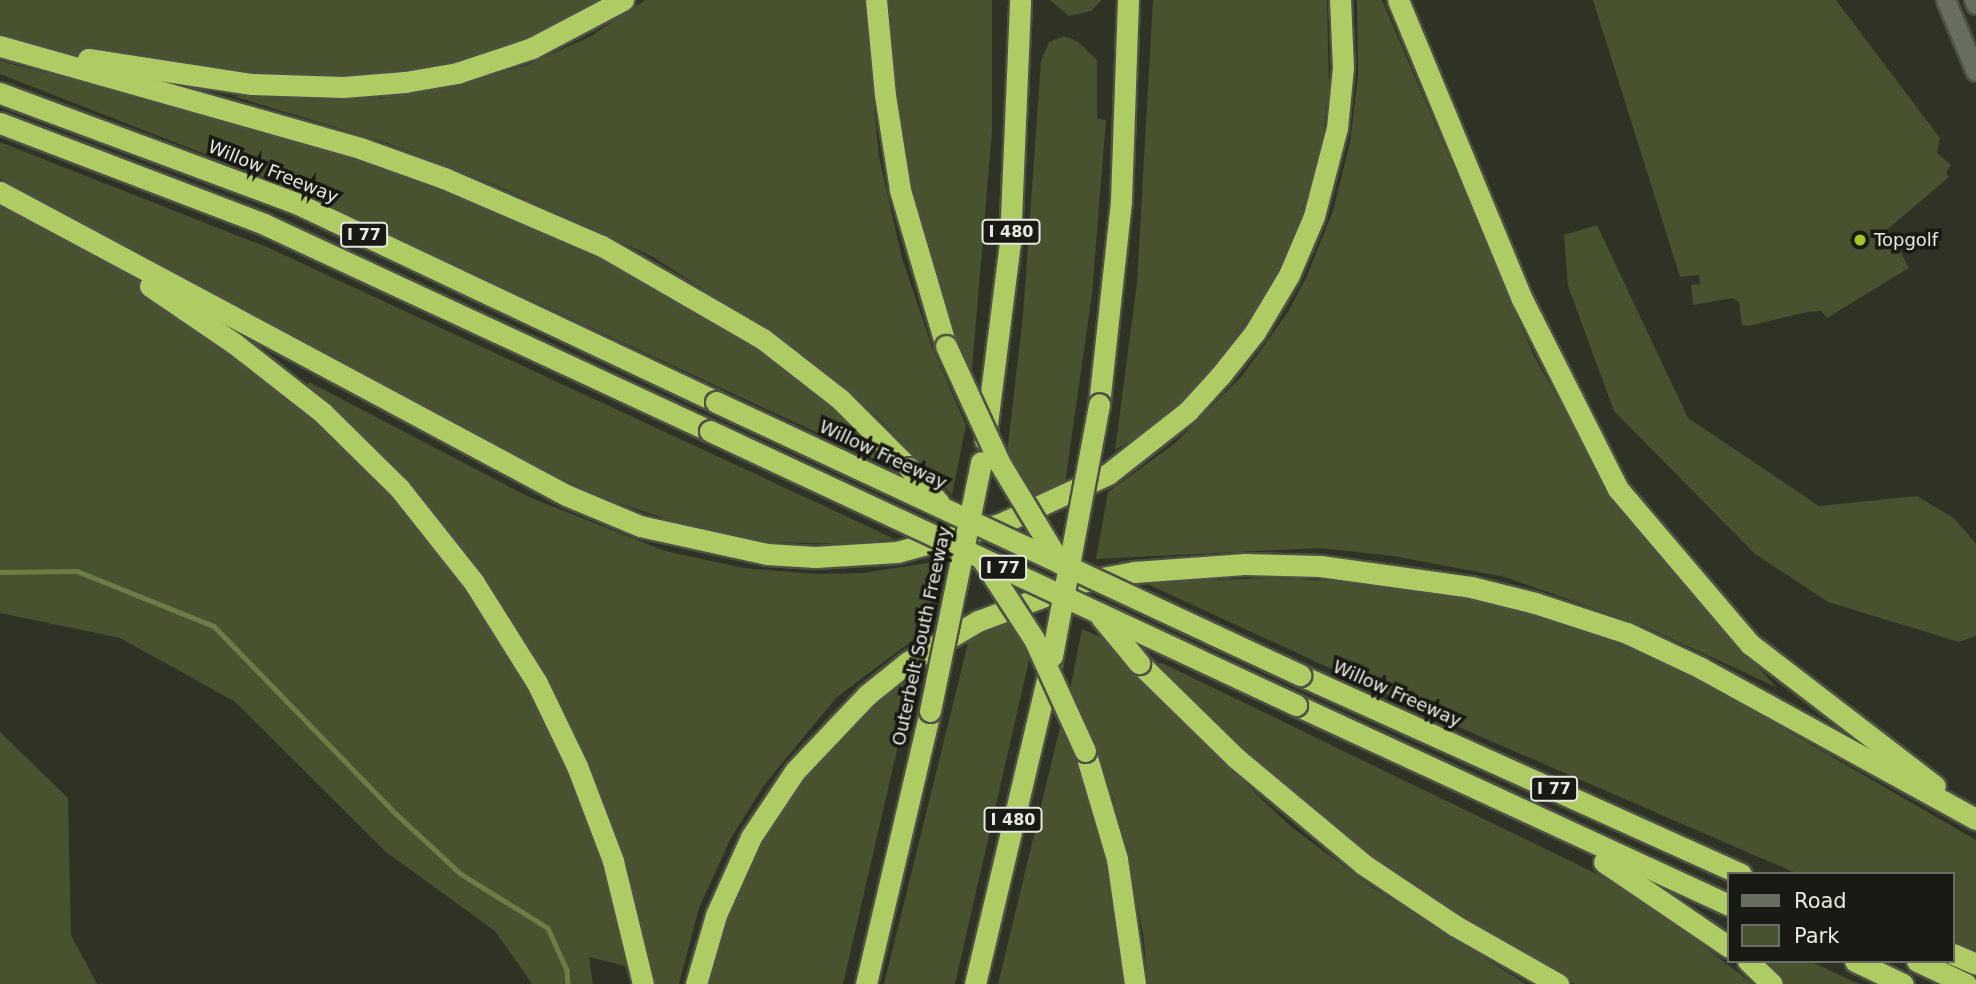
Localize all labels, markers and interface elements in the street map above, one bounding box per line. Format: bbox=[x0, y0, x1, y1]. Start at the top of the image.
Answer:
street label: Willow Freeway bbox=[205, 136, 341, 208]
road number: I 480 bbox=[981, 220, 1041, 244]
road number: I 77 bbox=[340, 222, 388, 247]
place label: Topgolf bbox=[1874, 229, 1938, 251]
marker: Topgolf bbox=[1852, 232, 1868, 248]
street label: Willow Freeway bbox=[816, 416, 950, 494]
street label: Outerbelt South Freeway bbox=[888, 524, 956, 748]
road number: I 77 bbox=[978, 555, 1028, 580]
street label: Willow Freeway bbox=[1329, 656, 1465, 732]
road number: I 77 bbox=[1530, 776, 1578, 802]
road number: I 480 bbox=[983, 807, 1043, 832]
legend bbox=[1728, 872, 1955, 963]
text: Road bbox=[1794, 889, 1847, 913]
text: Park bbox=[1794, 924, 1839, 948]

